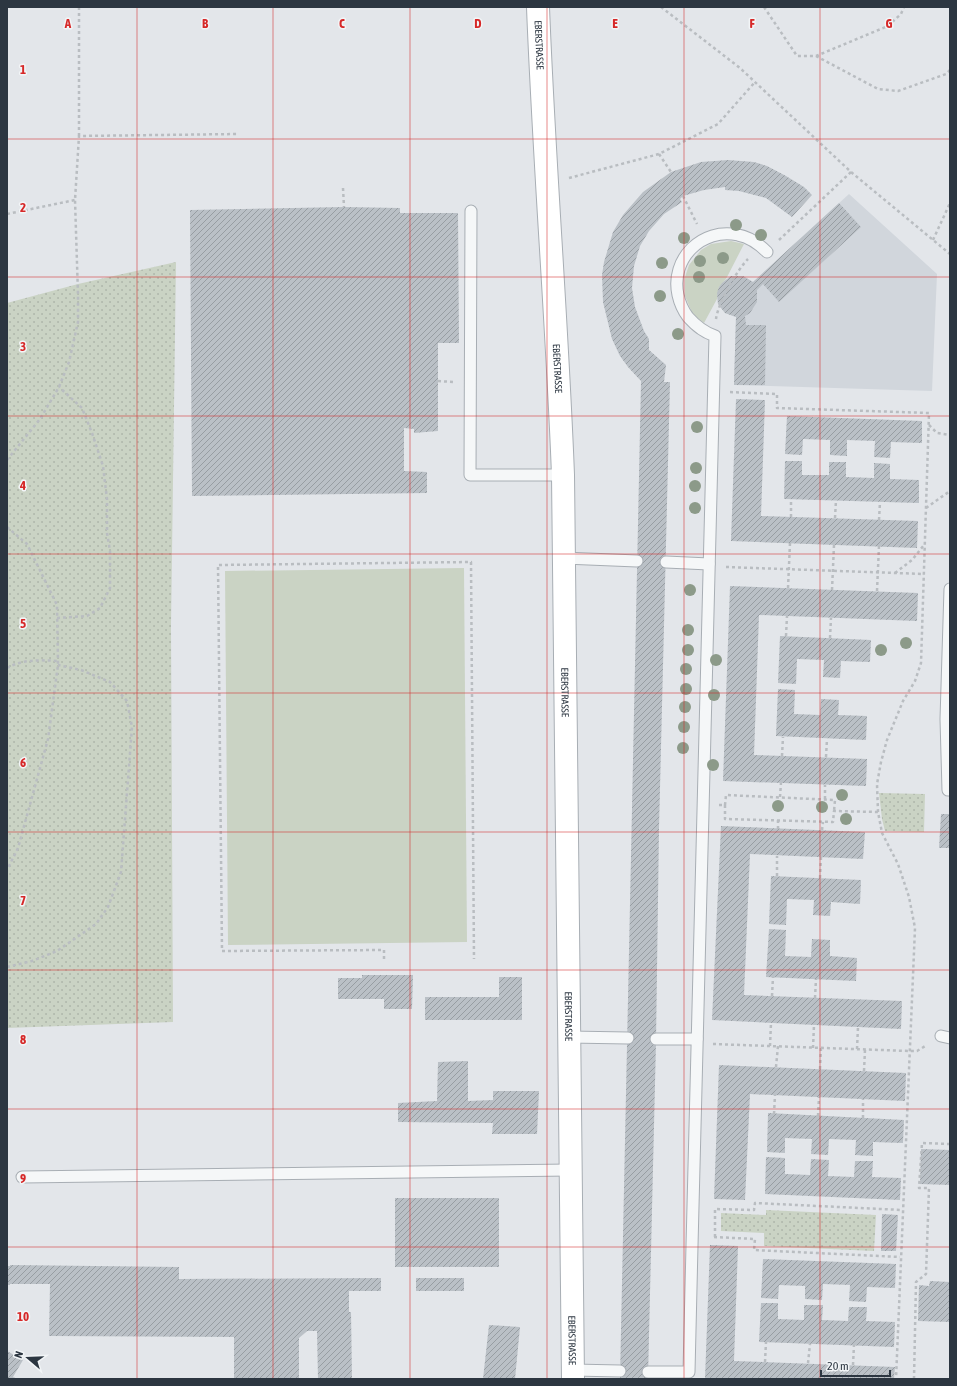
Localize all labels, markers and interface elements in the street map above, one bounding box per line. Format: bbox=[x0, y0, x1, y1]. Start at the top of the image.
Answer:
text: A bbox=[64, 16, 72, 31]
text: B bbox=[202, 16, 209, 31]
text: C bbox=[339, 16, 345, 31]
text: D bbox=[474, 16, 482, 31]
text: E bbox=[612, 16, 618, 31]
text: F bbox=[749, 16, 755, 31]
text: G bbox=[886, 16, 893, 31]
street label: EBERSTRASSE bbox=[533, 20, 546, 71]
text: 1 bbox=[20, 62, 26, 77]
text: 2 bbox=[20, 200, 26, 215]
text: 3 bbox=[20, 339, 26, 354]
street label: EBERSTRASSE bbox=[551, 343, 565, 394]
text: 4 bbox=[19, 478, 26, 493]
text: 5 bbox=[20, 616, 26, 631]
street label: EBERSTRASSE bbox=[560, 668, 571, 718]
text: 6 bbox=[20, 755, 26, 770]
text: 7 bbox=[20, 893, 26, 908]
street label: EBERSTRASSE bbox=[563, 992, 575, 1042]
text: 8 bbox=[20, 1032, 26, 1047]
text: 9 bbox=[20, 1171, 26, 1186]
text: 10 bbox=[17, 1309, 29, 1324]
street label: EBERSTRASSE bbox=[567, 1315, 578, 1366]
north arrow bbox=[8, 1338, 48, 1378]
text: N bbox=[12, 1350, 25, 1360]
scale bar bbox=[821, 1352, 890, 1378]
text: 20 m bbox=[827, 1359, 849, 1373]

